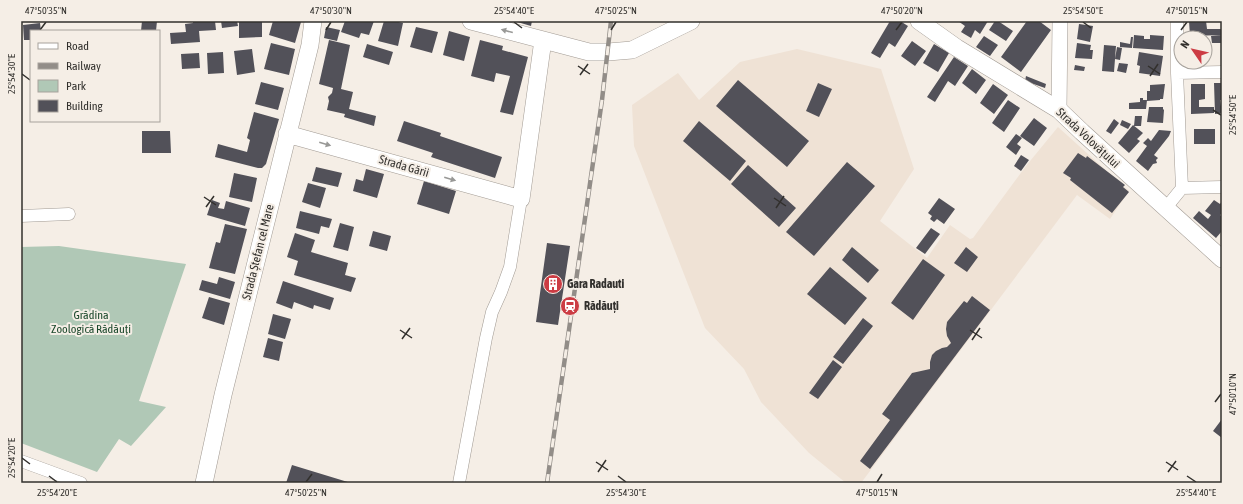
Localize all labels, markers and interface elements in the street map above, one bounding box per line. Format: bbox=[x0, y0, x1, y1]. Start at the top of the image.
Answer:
text: 47°50'35"N bbox=[25, 5, 67, 16]
text: 47°50'30"N bbox=[310, 5, 352, 16]
text: 25°54'40"E bbox=[494, 5, 535, 16]
text: 47°50'25"N bbox=[595, 5, 637, 16]
text: 47°50'20"N bbox=[881, 5, 923, 16]
text: 25°54'50"E bbox=[1063, 5, 1104, 16]
text: 47°50'15"N bbox=[1166, 5, 1208, 16]
one-way arrow bbox=[501, 27, 513, 33]
legend bbox=[30, 30, 160, 122]
north arrow bbox=[1173, 30, 1213, 70]
text: N bbox=[1178, 38, 1192, 50]
text: Road bbox=[66, 39, 89, 53]
text: 25°54'30"E bbox=[6, 53, 17, 94]
text: Railway bbox=[66, 59, 101, 73]
text: Park bbox=[66, 79, 87, 93]
text: 25°54'50"E bbox=[1227, 94, 1238, 135]
text: Building bbox=[66, 99, 104, 113]
street label: Strada Volovățului bbox=[1053, 105, 1123, 171]
one-way arrow bbox=[319, 141, 331, 147]
street label: Strada Gării bbox=[377, 152, 431, 180]
one-way arrow bbox=[444, 176, 456, 182]
street label: Strada Ștefan cel Mare bbox=[239, 203, 277, 301]
building icon: Gara Radauti bbox=[542, 273, 564, 295]
place label: Gara Radauti bbox=[567, 277, 625, 291]
station icon: Rădăuți bbox=[559, 295, 581, 317]
place label: Rădăuți bbox=[584, 299, 619, 313]
park label: Grădina Zoologică Rădăuți bbox=[51, 308, 131, 336]
text: 47°50'10"N bbox=[1227, 373, 1238, 415]
text: 25°54'20"E bbox=[6, 437, 17, 478]
text: 25°54'20"E bbox=[37, 487, 78, 498]
text: 47°50'25"N bbox=[285, 487, 327, 498]
text: 25°54'30"E bbox=[606, 487, 647, 498]
text: 47°50'15"N bbox=[856, 487, 898, 498]
text: 25°54'40"E bbox=[1176, 487, 1217, 498]

